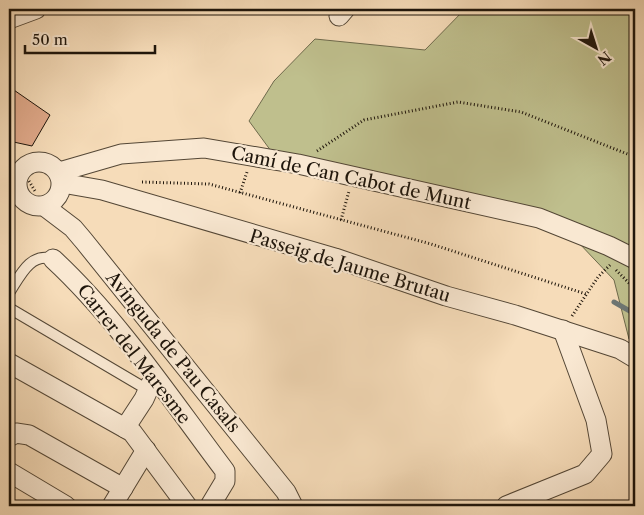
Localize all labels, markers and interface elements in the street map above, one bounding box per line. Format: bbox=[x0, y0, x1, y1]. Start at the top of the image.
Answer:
scale bar bbox=[25, 22, 155, 54]
north arrow bbox=[572, 22, 622, 72]
text: 50 m bbox=[32, 30, 68, 49]
text: N bbox=[594, 47, 615, 69]
street label: Camí de Can Cabot de Munt bbox=[229, 142, 474, 214]
street label: Passeig de Jaume Brutau bbox=[247, 225, 453, 307]
street label: Avinguda de Pau Casals bbox=[101, 266, 245, 437]
street label: Carrer del Maresme bbox=[73, 280, 195, 428]

